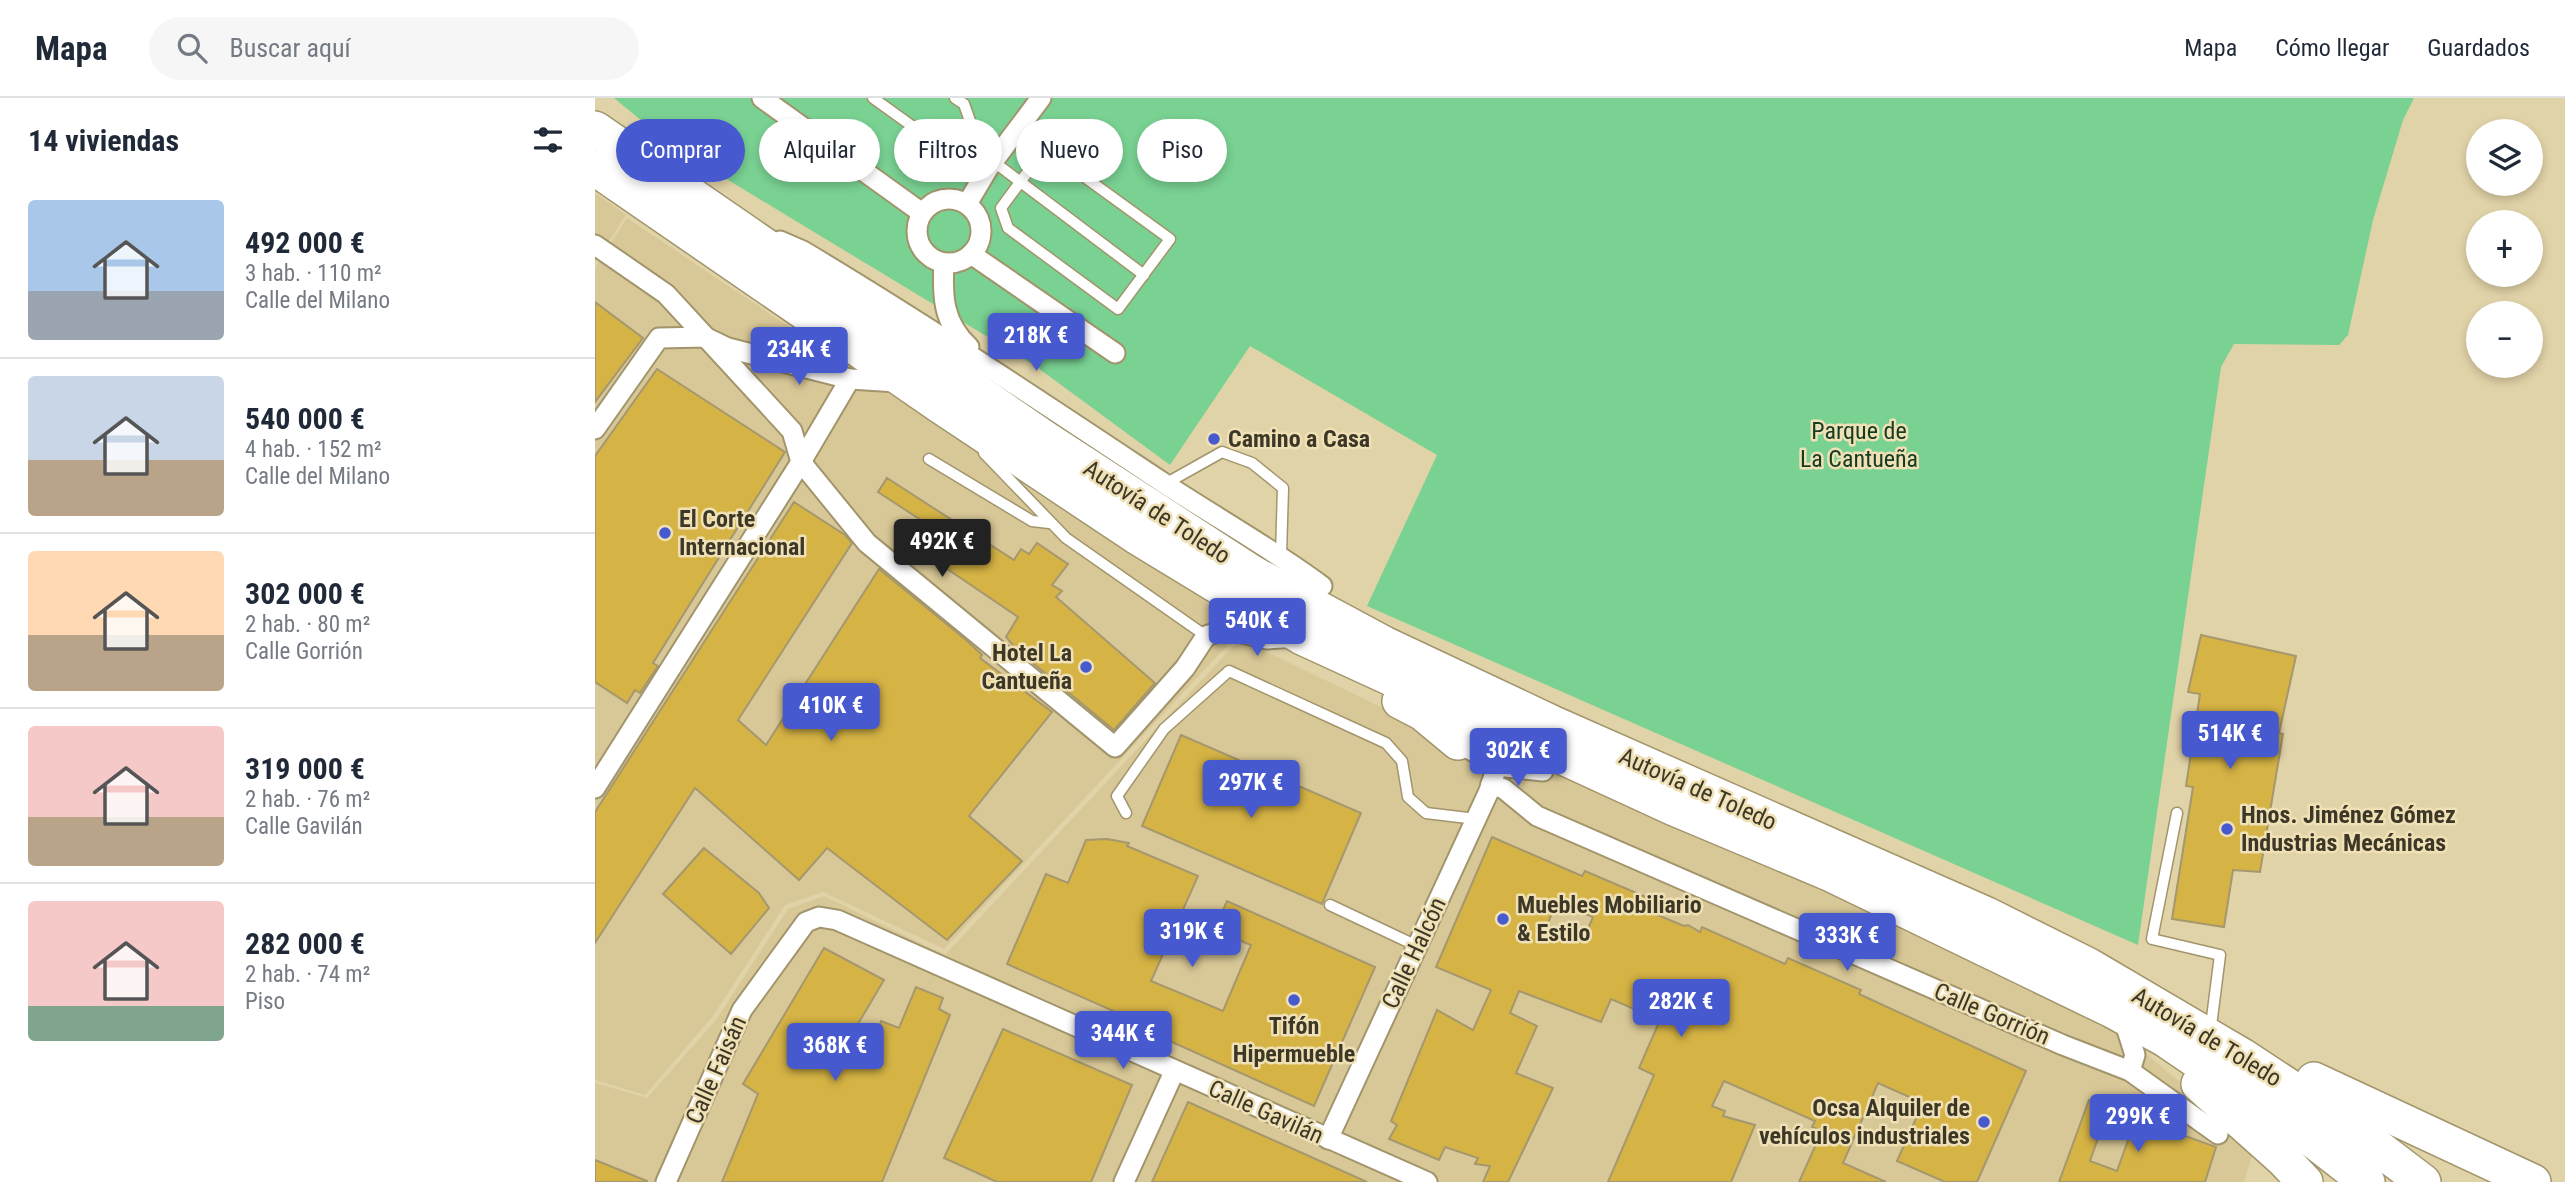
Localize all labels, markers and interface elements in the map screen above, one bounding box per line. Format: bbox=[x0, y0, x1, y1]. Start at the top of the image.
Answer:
search box bbox=[149, 17, 639, 80]
text: Mapa bbox=[35, 29, 107, 68]
icon: search bbox=[173, 29, 211, 67]
text: Buscar aquí bbox=[229, 33, 351, 63]
text: Mapa bbox=[2184, 34, 2237, 62]
text: Cómo llegar bbox=[2275, 34, 2389, 62]
text: Guardados bbox=[2427, 34, 2530, 62]
chip: Comprar bbox=[616, 119, 745, 182]
chip: Alquilar bbox=[759, 119, 880, 182]
chip: Filtros bbox=[894, 119, 1002, 182]
chip: Nuevo bbox=[1016, 119, 1123, 182]
chip: Piso bbox=[1137, 119, 1227, 182]
map controls bbox=[2466, 119, 2543, 378]
button: layers bbox=[2466, 119, 2543, 196]
icon: filters bbox=[529, 121, 567, 159]
text: 14 viviendas bbox=[28, 123, 179, 158]
button: + bbox=[2466, 210, 2543, 287]
text: 492 000 € bbox=[245, 225, 365, 260]
icon: home bbox=[84, 228, 168, 312]
text: 3 hab. · 110 m² bbox=[245, 260, 382, 287]
text: Calle del Milano bbox=[245, 287, 390, 314]
button: − bbox=[2466, 301, 2543, 378]
pin: 218K € bbox=[979, 314, 1093, 373]
text: 218K € bbox=[1004, 322, 1068, 349]
pin: 234K € bbox=[742, 328, 856, 387]
text: 234K € bbox=[767, 336, 831, 363]
text: 540 000 € bbox=[245, 401, 365, 436]
icon: home bbox=[84, 404, 168, 488]
park label: Parque de La Cantueña bbox=[1800, 417, 1918, 473]
place label: Camino a Casa bbox=[1228, 425, 1370, 453]
marker: Camino a Casa bbox=[1206, 431, 1222, 447]
text: 4 hab. · 152 m² bbox=[245, 436, 382, 463]
street label: Autovía de Toledo bbox=[1078, 454, 1236, 570]
text: Calle del Milano bbox=[245, 463, 390, 490]
place label: El Corte Internacional bbox=[679, 505, 805, 561]
pin: 492K € bbox=[885, 519, 999, 579]
marker: El Corte Internacional bbox=[657, 525, 673, 541]
text: 492K € bbox=[910, 528, 974, 555]
text: 302 000 € bbox=[245, 576, 365, 611]
icon: home bbox=[84, 579, 168, 663]
pin: 540K € bbox=[1200, 598, 1314, 658]
text: 540K € bbox=[1225, 607, 1289, 634]
text: 2 hab. · 80 m² bbox=[245, 611, 370, 638]
text: Calle Gorrión bbox=[245, 638, 363, 665]
place label: Hotel La Cantueña bbox=[981, 639, 1072, 695]
marker: Hotel La Cantueña bbox=[1078, 659, 1094, 675]
pin: 410K € bbox=[774, 684, 888, 743]
text: 410K € bbox=[799, 692, 863, 719]
pin: 514K € bbox=[2173, 712, 2287, 771]
text: 514K € bbox=[2198, 720, 2262, 747]
pin: 302K € bbox=[1461, 728, 1575, 788]
text: 302K € bbox=[1486, 737, 1550, 764]
street label: Autovía de Toledo bbox=[1615, 742, 1781, 836]
text: 319 000 € bbox=[245, 751, 365, 786]
icon: home bbox=[84, 754, 168, 838]
pin: 297K € bbox=[1194, 760, 1308, 820]
text: 297K € bbox=[1219, 769, 1283, 796]
text: 2 hab. · 76 m² bbox=[245, 786, 370, 813]
place label: Hnos. Jiménez Gómez Industrias Mecánicas bbox=[2241, 801, 2456, 857]
text: Calle Gavilán bbox=[245, 813, 363, 840]
marker: Hnos. Jiménez Gómez Industrias Mecánicas bbox=[2219, 821, 2235, 837]
place label: Muebles Mobiliario & Estilo bbox=[1517, 891, 1702, 947]
street label: Calle Halcón bbox=[1376, 893, 1452, 1013]
pin: 319K € bbox=[1135, 910, 1249, 969]
marker: Muebles Mobiliario & Estilo bbox=[1495, 911, 1511, 927]
pin: 333K € bbox=[1790, 914, 1904, 973]
text: 319K € bbox=[1160, 918, 1224, 945]
text: 333K € bbox=[1815, 922, 1879, 949]
text: 282 000 € bbox=[245, 926, 365, 961]
icon: home bbox=[84, 929, 168, 1013]
text: 2 hab. · 74 m² bbox=[245, 961, 370, 988]
street label: Calle Gorrión bbox=[1930, 977, 2054, 1051]
pin: 282K € bbox=[1624, 979, 1738, 1039]
street label: Autovía de Toledo bbox=[2127, 981, 2287, 1093]
text: Piso bbox=[245, 988, 285, 1015]
text: 282K € bbox=[1649, 988, 1713, 1015]
marker: Tifón Hipermueble bbox=[1286, 992, 1302, 1008]
street label: Calle Faisán bbox=[680, 1012, 752, 1128]
pin: 344K € bbox=[1066, 1012, 1180, 1071]
place label: Tifón Hipermueble bbox=[1233, 1012, 1355, 1068]
text: 344K € bbox=[1091, 1020, 1155, 1047]
pin: 368K € bbox=[778, 1024, 892, 1083]
text: 368K € bbox=[803, 1032, 867, 1059]
street label: Calle Gavilán bbox=[1204, 1074, 1328, 1150]
place label: Ocsa Alquiler de vehículos industriales bbox=[1759, 1094, 1970, 1150]
pin: 299K € bbox=[2081, 1094, 2195, 1154]
text: 299K € bbox=[2106, 1103, 2170, 1130]
marker: Ocsa Alquiler de vehículos industriales bbox=[1976, 1114, 1992, 1130]

